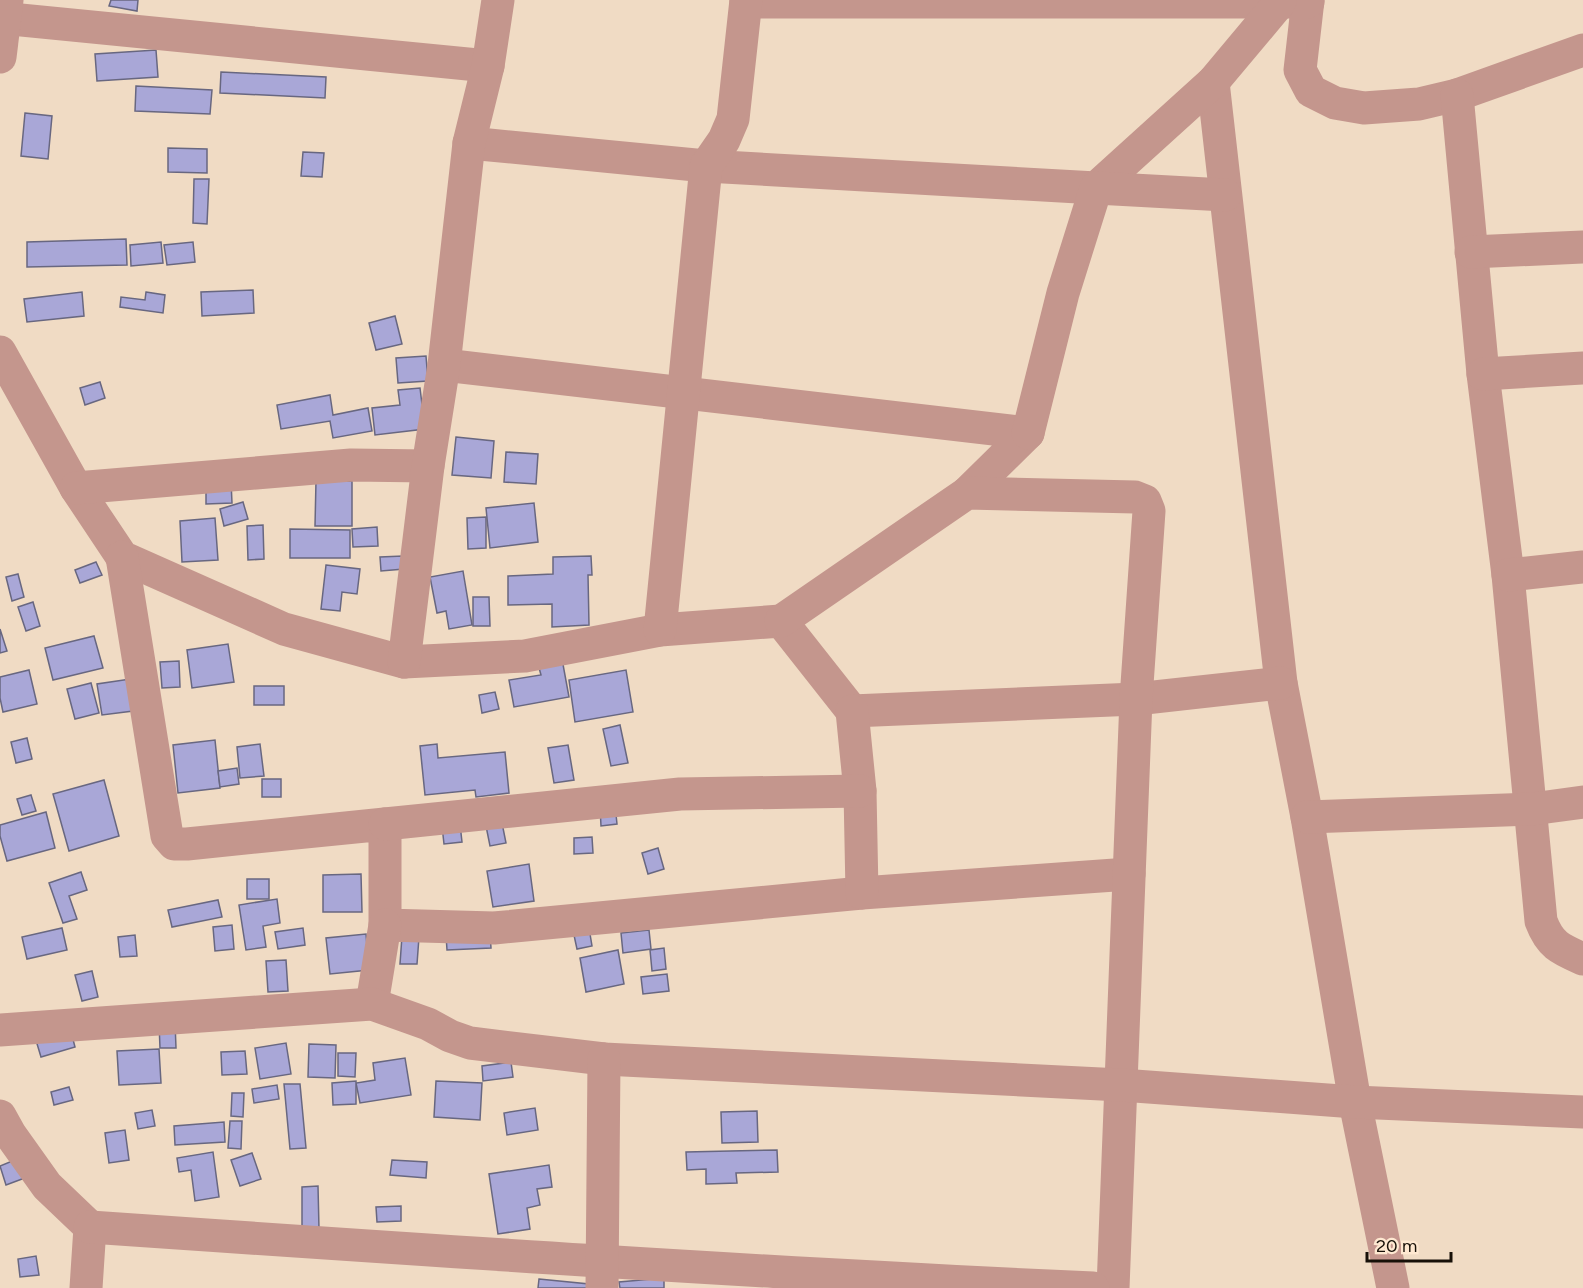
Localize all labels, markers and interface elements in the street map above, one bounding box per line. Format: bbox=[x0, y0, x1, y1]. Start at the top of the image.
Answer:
scale bar bbox=[1367, 1225, 1451, 1263]
text: 20 m bbox=[1376, 1235, 1417, 1257]

